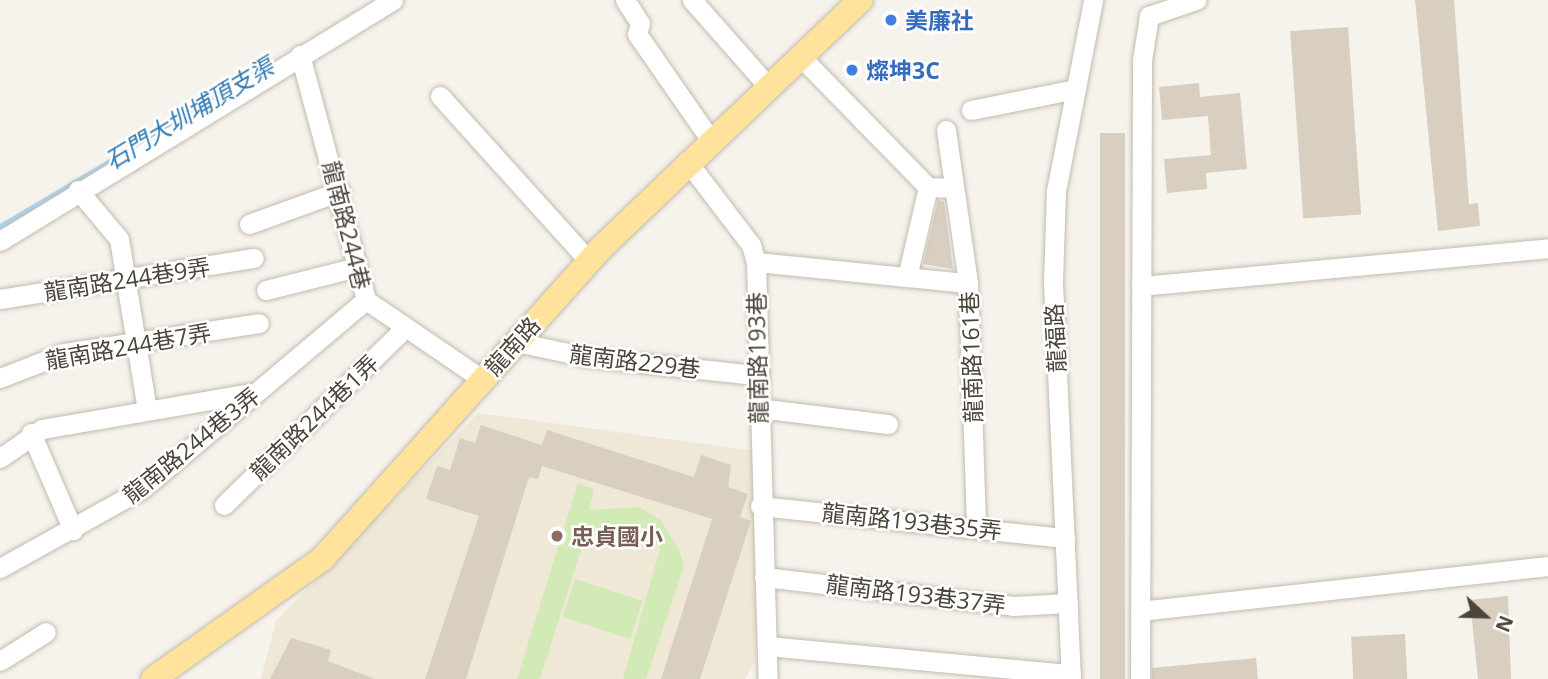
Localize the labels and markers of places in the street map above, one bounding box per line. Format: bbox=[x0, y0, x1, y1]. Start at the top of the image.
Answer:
place label: 美廉社 bbox=[905, 6, 974, 34]
marker: 美廉社 bbox=[883, 12, 899, 28]
place label: 燦坤3C bbox=[866, 56, 940, 84]
marker: 燦坤3C bbox=[844, 62, 860, 78]
place label: 忠貞國小 bbox=[571, 522, 663, 550]
marker: 忠貞國小 bbox=[549, 528, 565, 544]

